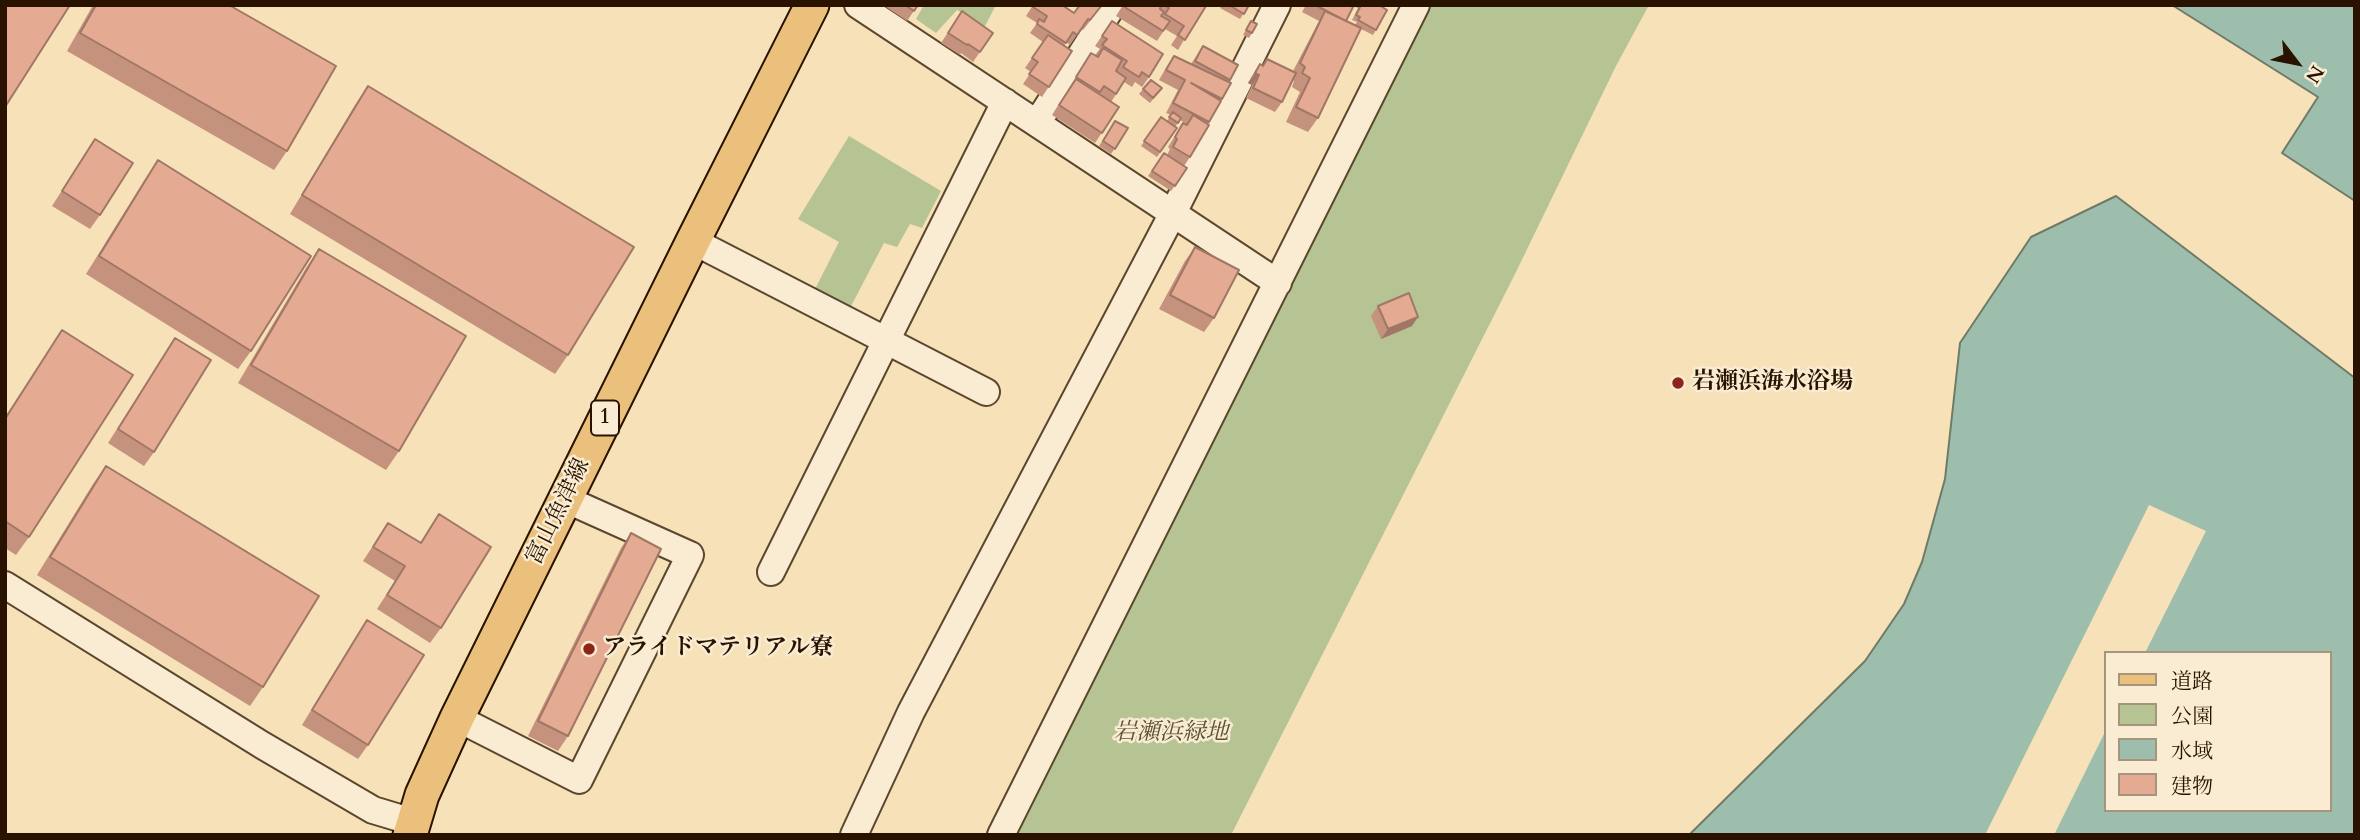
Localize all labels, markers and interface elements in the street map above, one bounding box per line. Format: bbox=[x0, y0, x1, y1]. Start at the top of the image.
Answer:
north arrow bbox=[2262, 28, 2332, 98]
text: N bbox=[2299, 60, 2330, 88]
place label: 岩瀬浜海水浴場 bbox=[1692, 369, 1853, 397]
marker: 岩瀬浜海水浴場 bbox=[1670, 375, 1686, 391]
road number: 1 bbox=[591, 400, 619, 436]
street label: 富山魚津線 bbox=[521, 454, 597, 570]
place label: アライドマテリアル寮 bbox=[603, 635, 833, 663]
marker: アライドマテリアル寮 bbox=[581, 641, 597, 657]
legend bbox=[2104, 651, 2332, 812]
text: 道路 bbox=[2171, 667, 2213, 696]
text: 公園 bbox=[2171, 702, 2213, 731]
park label: 岩瀬浜緑地 bbox=[1114, 720, 1228, 748]
text: 水域 bbox=[2171, 737, 2213, 766]
text: 建物 bbox=[2171, 772, 2213, 801]

